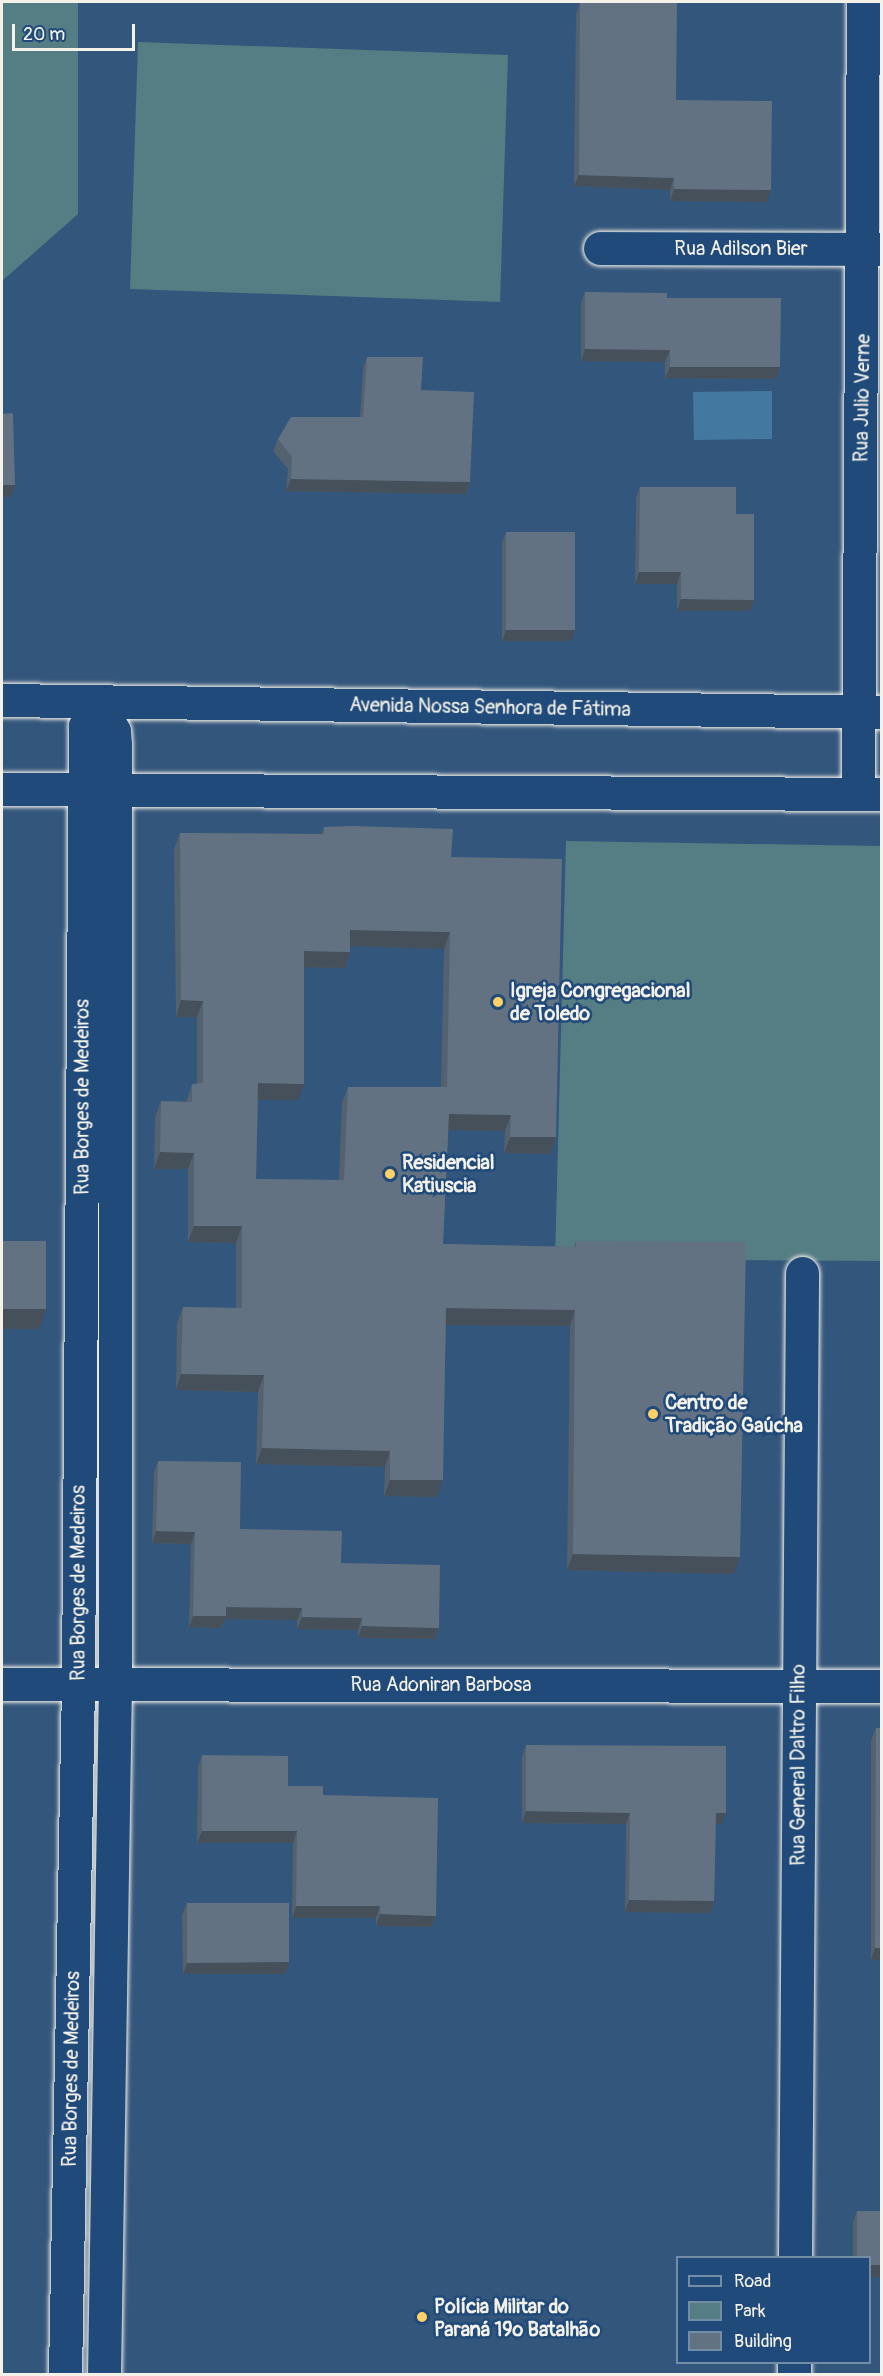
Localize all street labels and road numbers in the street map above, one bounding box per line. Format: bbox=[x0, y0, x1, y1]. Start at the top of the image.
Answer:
street label: Rua Adilson Bier bbox=[674, 236, 808, 260]
street label: Rua Julio Verne bbox=[849, 334, 875, 462]
street label: Avenida Nossa Senhora de Fátima bbox=[349, 693, 631, 721]
street label: Rua Borges de Medeiros bbox=[70, 999, 94, 1195]
street label: Rua Borges de Medeiros bbox=[66, 1485, 90, 1681]
street label: Rua General Daltro Filho bbox=[786, 1664, 810, 1866]
street label: Rua Adoniran Barbosa bbox=[350, 1672, 532, 1696]
street label: Rua Borges de Medeiros bbox=[57, 1971, 85, 2167]

